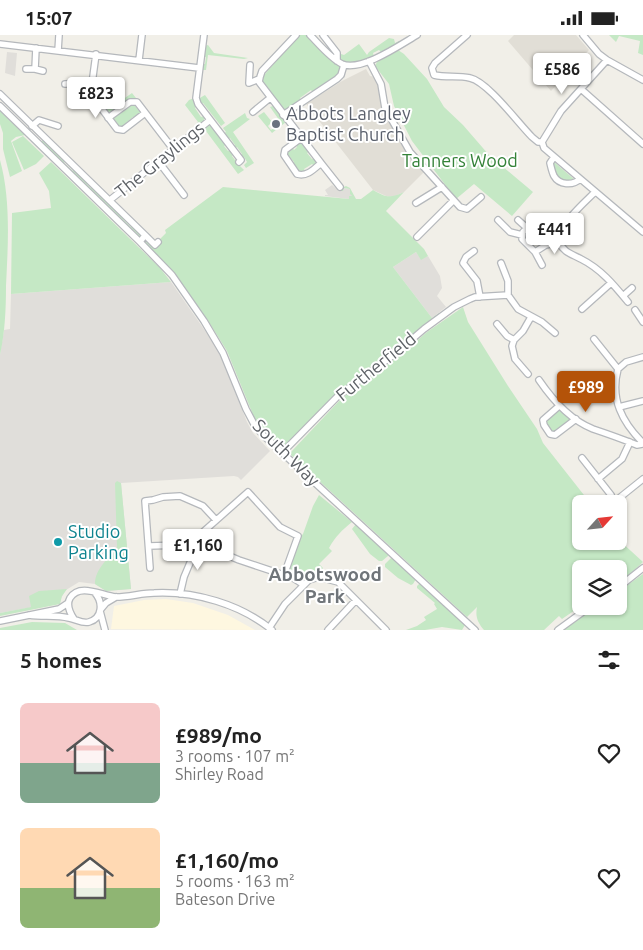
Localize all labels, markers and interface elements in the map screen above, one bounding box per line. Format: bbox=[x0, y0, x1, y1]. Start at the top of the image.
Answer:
text: 15:07 bbox=[25, 7, 73, 29]
pin: £586 bbox=[532, 53, 592, 95]
text: £586 bbox=[544, 60, 580, 78]
pin: £823 bbox=[66, 77, 126, 119]
text: £823 bbox=[78, 84, 114, 102]
place label: Abbots Langley Baptist Church bbox=[286, 103, 411, 144]
street label: The Graylings bbox=[111, 117, 208, 201]
marker: Abbots Langley Baptist Church bbox=[270, 118, 282, 130]
park label: Tanners Wood bbox=[402, 150, 518, 170]
pin: £441 bbox=[525, 213, 585, 255]
text: £441 bbox=[537, 220, 573, 238]
street label: Furtherfield bbox=[331, 328, 419, 404]
pin: £989 bbox=[556, 371, 616, 413]
text: £989 bbox=[568, 378, 604, 396]
street label: South Way bbox=[249, 415, 324, 490]
north arrow bbox=[572, 495, 628, 550]
map controls bbox=[572, 495, 627, 615]
place label: Studio Parking bbox=[68, 521, 129, 562]
pin: £1,160 bbox=[157, 529, 239, 571]
marker: Studio Parking bbox=[52, 536, 64, 548]
text: £1,160 bbox=[173, 536, 223, 554]
button: layers bbox=[572, 560, 627, 615]
district label: Abbotswood Park bbox=[268, 563, 382, 607]
icon: filters bbox=[595, 646, 623, 674]
text: 5 homes bbox=[20, 648, 102, 672]
icon: home bbox=[60, 723, 120, 783]
text: £989/mo bbox=[175, 723, 262, 747]
icon: heart bbox=[595, 739, 623, 767]
text: 3 rooms · 107 m² bbox=[175, 747, 295, 765]
text: Shirley Road bbox=[175, 765, 264, 783]
icon: home bbox=[60, 848, 120, 908]
text: £1,160/mo bbox=[175, 848, 279, 872]
icon: heart bbox=[595, 864, 623, 892]
text: 5 rooms · 163 m² bbox=[175, 872, 295, 890]
text: Bateson Drive bbox=[175, 890, 275, 908]

